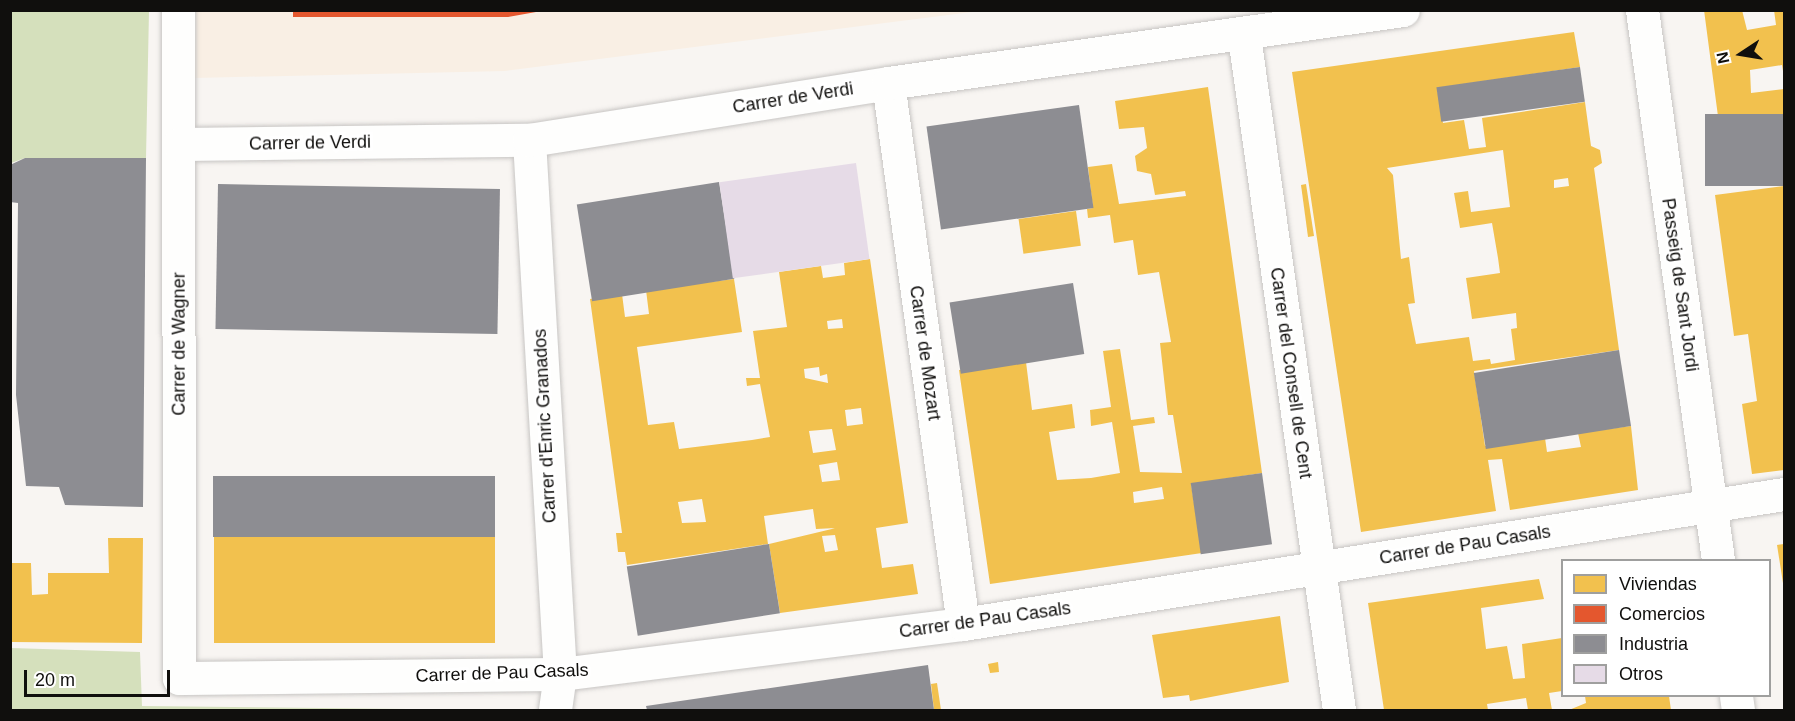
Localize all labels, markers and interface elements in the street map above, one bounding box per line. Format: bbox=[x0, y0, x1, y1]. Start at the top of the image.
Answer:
north arrow bbox=[1711, 24, 1771, 84]
text: N bbox=[1713, 50, 1732, 65]
street label: Carrer de Verdi bbox=[731, 78, 855, 118]
street label: Carrer de Verdi bbox=[249, 131, 371, 155]
street label: Passeig de Sant Jordi bbox=[1657, 197, 1703, 373]
street label: Carrer del Consell de Cent bbox=[1265, 266, 1317, 480]
street label: Carrer de Wagner bbox=[168, 272, 190, 416]
street label: Carrer de Mozart bbox=[905, 284, 945, 422]
street label: Carrer d'Enric Granados bbox=[529, 328, 561, 524]
street label: Carrer de Pau Casals bbox=[1378, 521, 1552, 569]
legend bbox=[1561, 559, 1771, 697]
text: Viviendas bbox=[1619, 574, 1697, 594]
street label: Carrer de Pau Casals bbox=[898, 597, 1072, 643]
text: Comercios bbox=[1619, 604, 1705, 624]
text: Industria bbox=[1619, 634, 1688, 654]
scale bar bbox=[27, 658, 172, 696]
street label: Carrer de Pau Casals bbox=[415, 659, 589, 687]
text: Otros bbox=[1619, 664, 1663, 684]
text: 20 m bbox=[35, 670, 75, 690]

